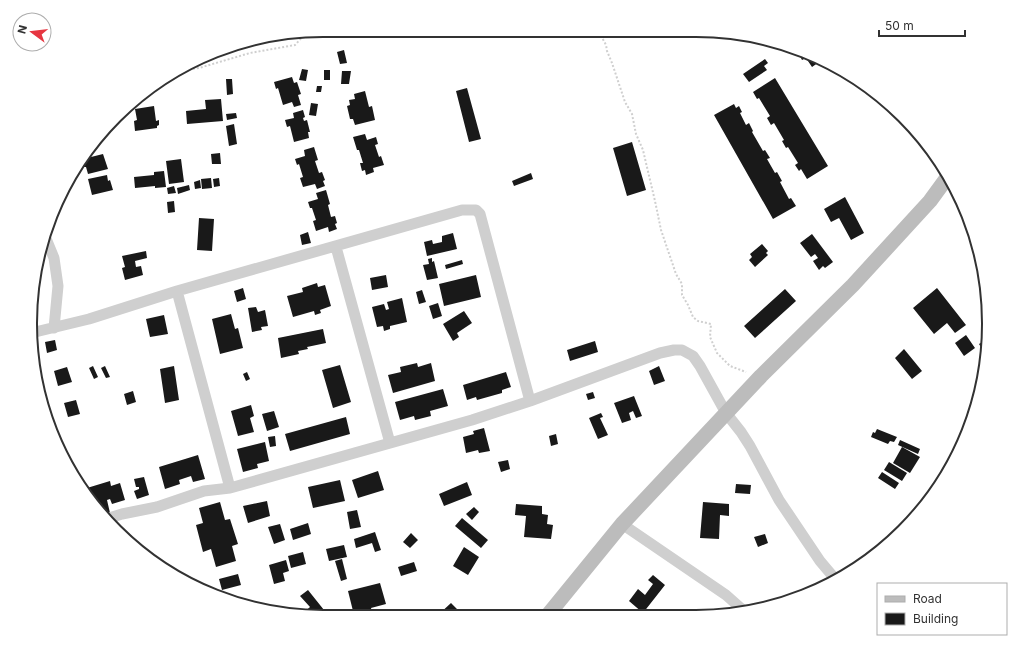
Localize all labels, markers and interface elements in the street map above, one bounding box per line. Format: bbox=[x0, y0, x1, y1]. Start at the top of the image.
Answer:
north arrow bbox=[12, 12, 52, 52]
scale bar bbox=[879, 12, 965, 38]
text: 50 m bbox=[885, 18, 914, 33]
text: N bbox=[14, 24, 30, 35]
legend bbox=[877, 583, 1007, 635]
text: Road bbox=[913, 591, 942, 606]
text: Building bbox=[913, 611, 958, 626]

